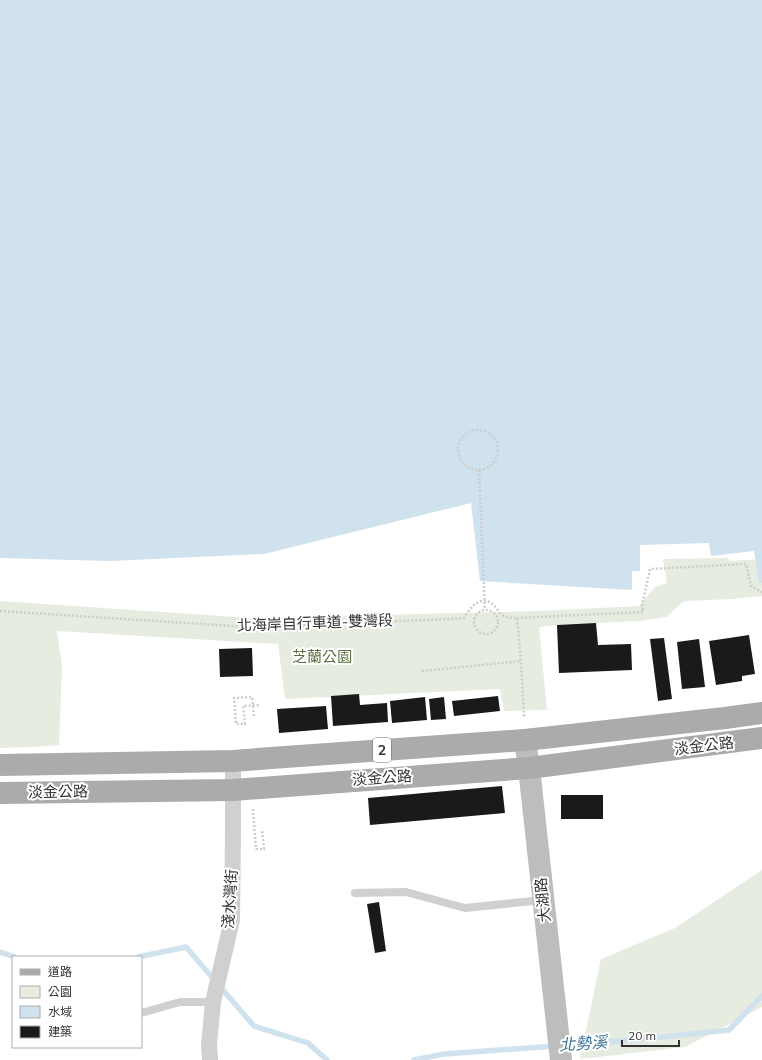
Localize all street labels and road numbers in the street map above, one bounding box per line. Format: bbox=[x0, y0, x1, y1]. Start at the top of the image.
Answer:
street label: 北海岸自行車道-雙灣段 bbox=[236, 610, 393, 635]
street label: 淡金公路 bbox=[673, 732, 735, 759]
road number: 2 bbox=[373, 738, 391, 762]
street label: 淡金公路 bbox=[351, 766, 413, 789]
street label: 淡金公路 bbox=[28, 781, 88, 802]
street label: 淺水灣街 bbox=[218, 868, 241, 930]
street label: 大湖路 bbox=[531, 877, 554, 923]

